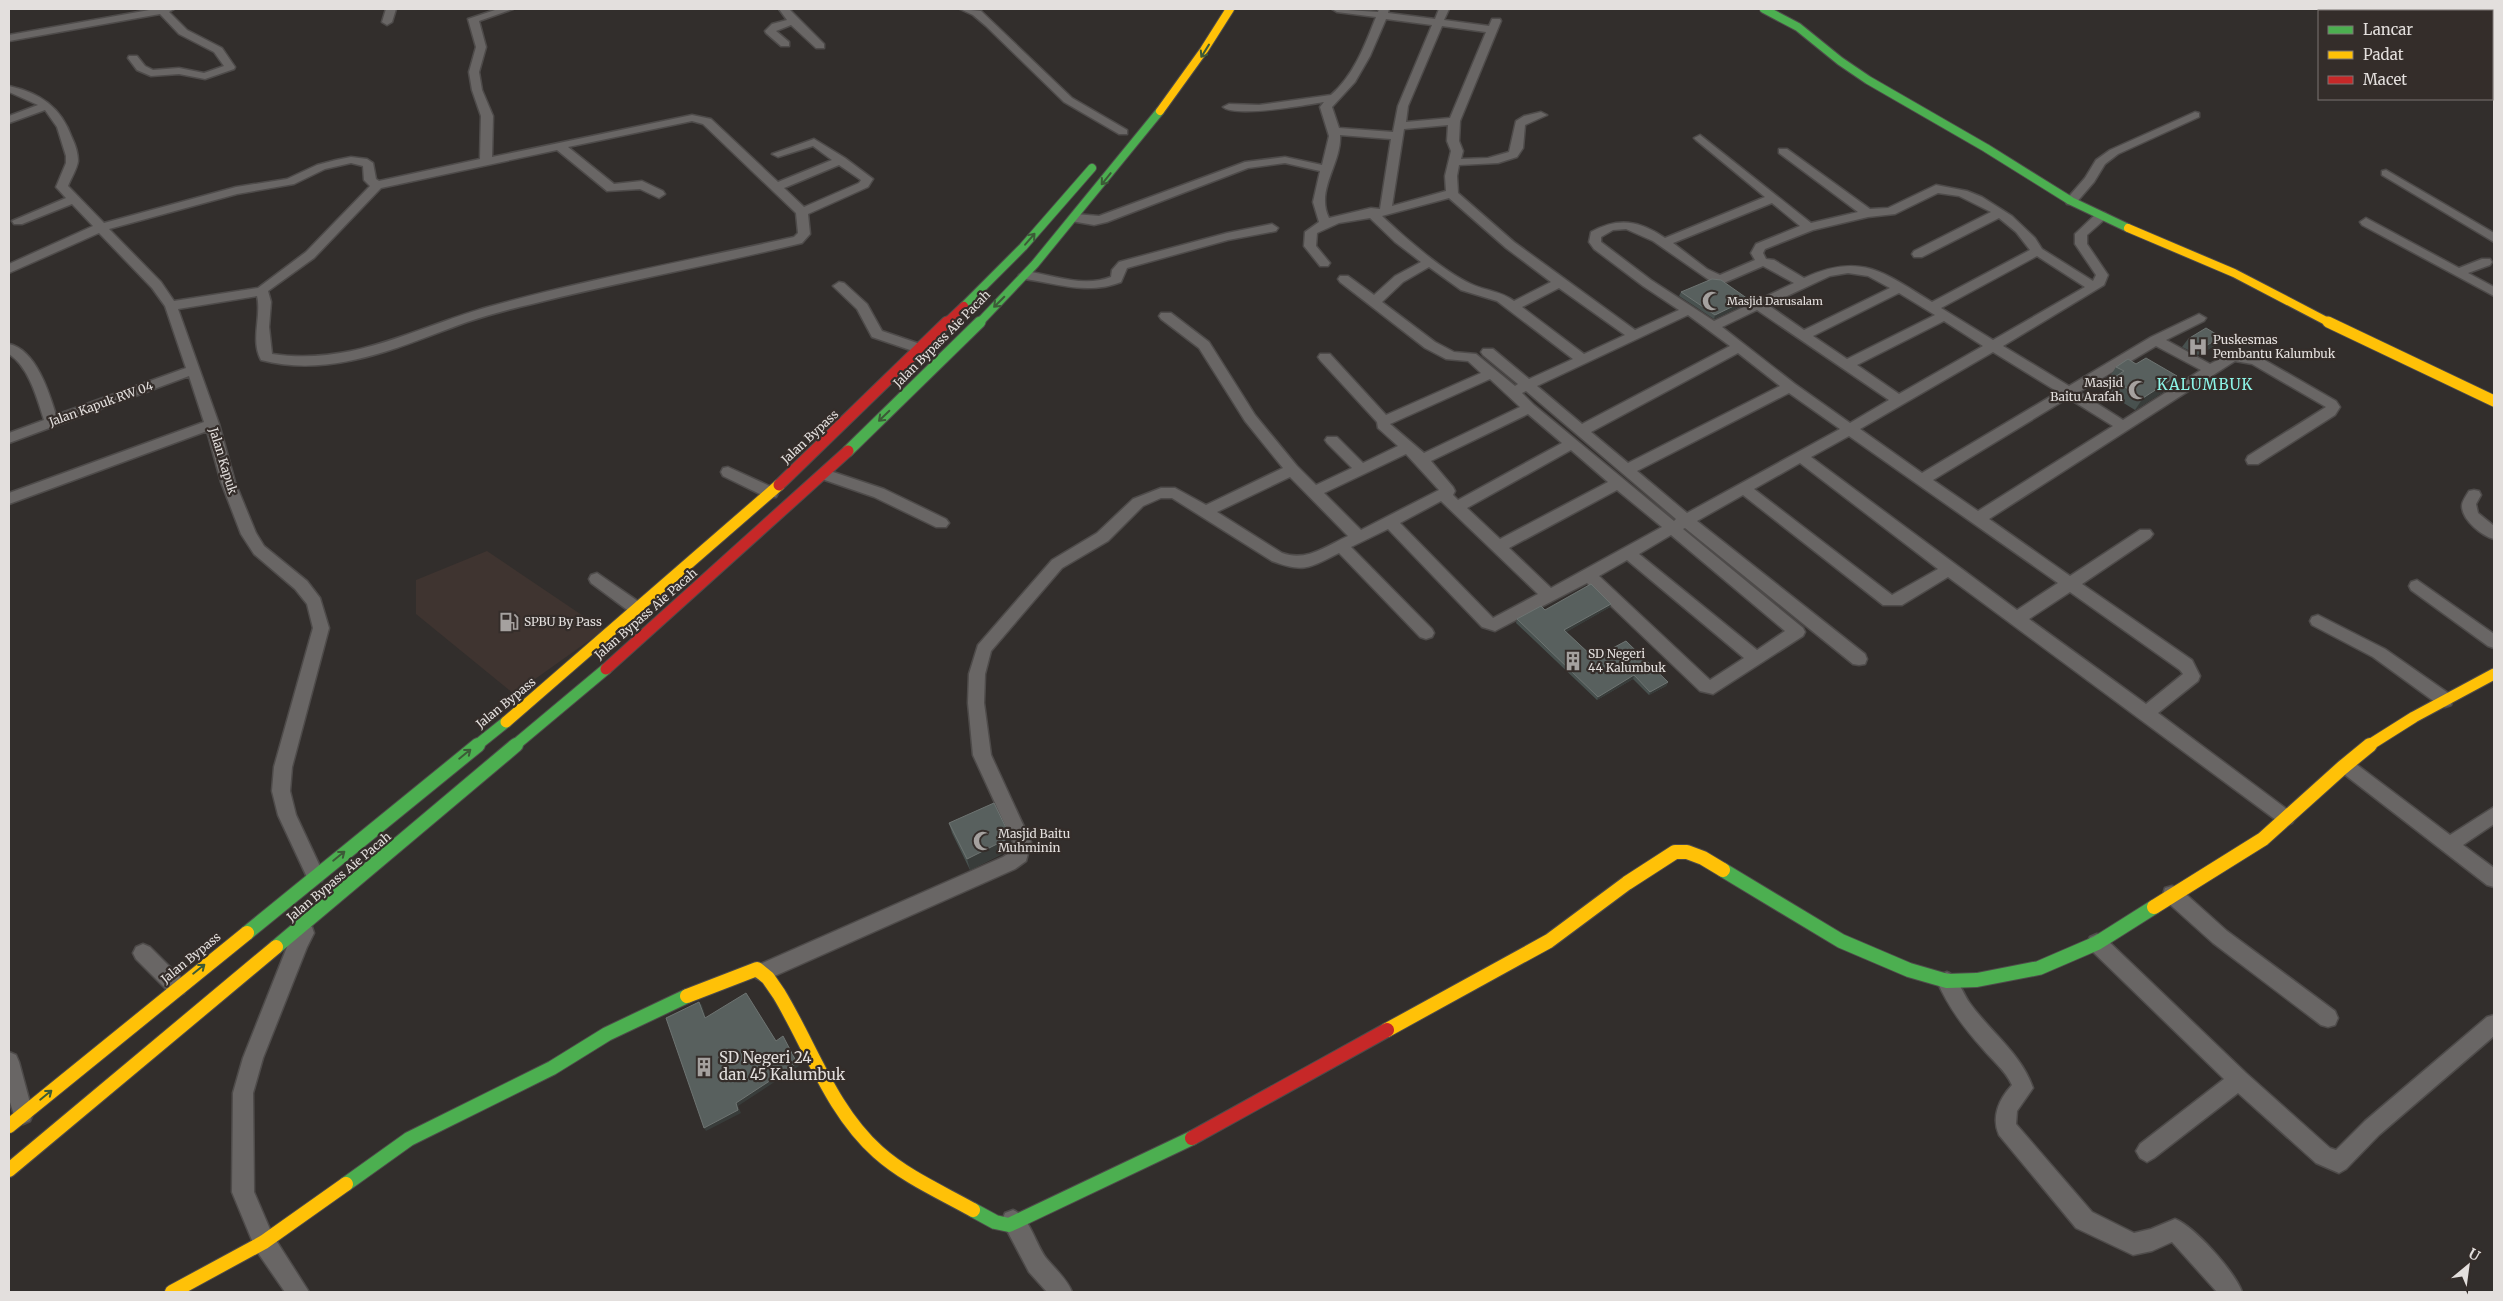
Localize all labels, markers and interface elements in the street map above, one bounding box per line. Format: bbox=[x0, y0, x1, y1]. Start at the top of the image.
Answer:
legend bbox=[2318, 10, 2493, 100]
text: Lancar bbox=[2363, 20, 2413, 39]
one-way arrow bbox=[1200, 43, 1210, 57]
text: Padat bbox=[2363, 45, 2404, 64]
text: Macet bbox=[2363, 70, 2407, 89]
one-way arrow bbox=[1100, 172, 1111, 185]
one-way arrow bbox=[1025, 232, 1036, 245]
street label: Jalan Bypass Aie Pacah bbox=[889, 287, 993, 391]
mosque icon: Masjid Darusalam bbox=[1701, 290, 1723, 312]
place label: Masjid Darusalam bbox=[1727, 294, 1823, 308]
one-way arrow bbox=[994, 295, 1006, 307]
place label: Puskesmas Pembantu Kalumbuk bbox=[2213, 332, 2336, 361]
hospital icon: Puskesmas Pembantu Kalumbuk bbox=[2187, 336, 2209, 358]
place label: Masjid Baitu Arafah bbox=[2050, 375, 2123, 404]
district label: KALUMBUK bbox=[2157, 375, 2253, 394]
street label: Jalan Kapuk RW 04 bbox=[46, 378, 155, 430]
mosque icon: Masjid Baitu Arafah bbox=[2127, 379, 2149, 401]
street label: Jalan Bypass bbox=[777, 406, 841, 467]
one-way arrow bbox=[877, 410, 890, 422]
street label: Jalan Kapuk bbox=[206, 425, 241, 496]
street label: Jalan Bypass Aie Pacah bbox=[591, 565, 700, 663]
fuel station icon: SPBU By Pass bbox=[498, 611, 520, 633]
place label: SPBU By Pass bbox=[524, 614, 602, 629]
place label: SD Negeri 44 Kalumbuk bbox=[1588, 646, 1666, 675]
building icon: SD Negeri 44 Kalumbuk bbox=[1562, 650, 1584, 672]
street label: Jalan Bypass bbox=[472, 674, 539, 732]
one-way arrow bbox=[458, 749, 471, 760]
place label: Masjid Baitu Muhminin bbox=[998, 826, 1071, 855]
street label: Jalan Bypass Aie Pacah bbox=[283, 829, 394, 925]
mosque icon: Masjid Baitu Muhminin bbox=[972, 830, 994, 852]
one-way arrow bbox=[332, 851, 345, 862]
street label: Jalan Bypass bbox=[157, 929, 224, 987]
one-way arrow bbox=[192, 964, 205, 975]
place label: SD Negeri 24 dan 45 Kalumbuk bbox=[719, 1048, 846, 1084]
building icon: SD Negeri 24 dan 45 Kalumbuk bbox=[693, 1056, 715, 1078]
one-way arrow bbox=[40, 1089, 53, 1100]
north arrow bbox=[2443, 1241, 2493, 1291]
text: U bbox=[2465, 1244, 2484, 1265]

